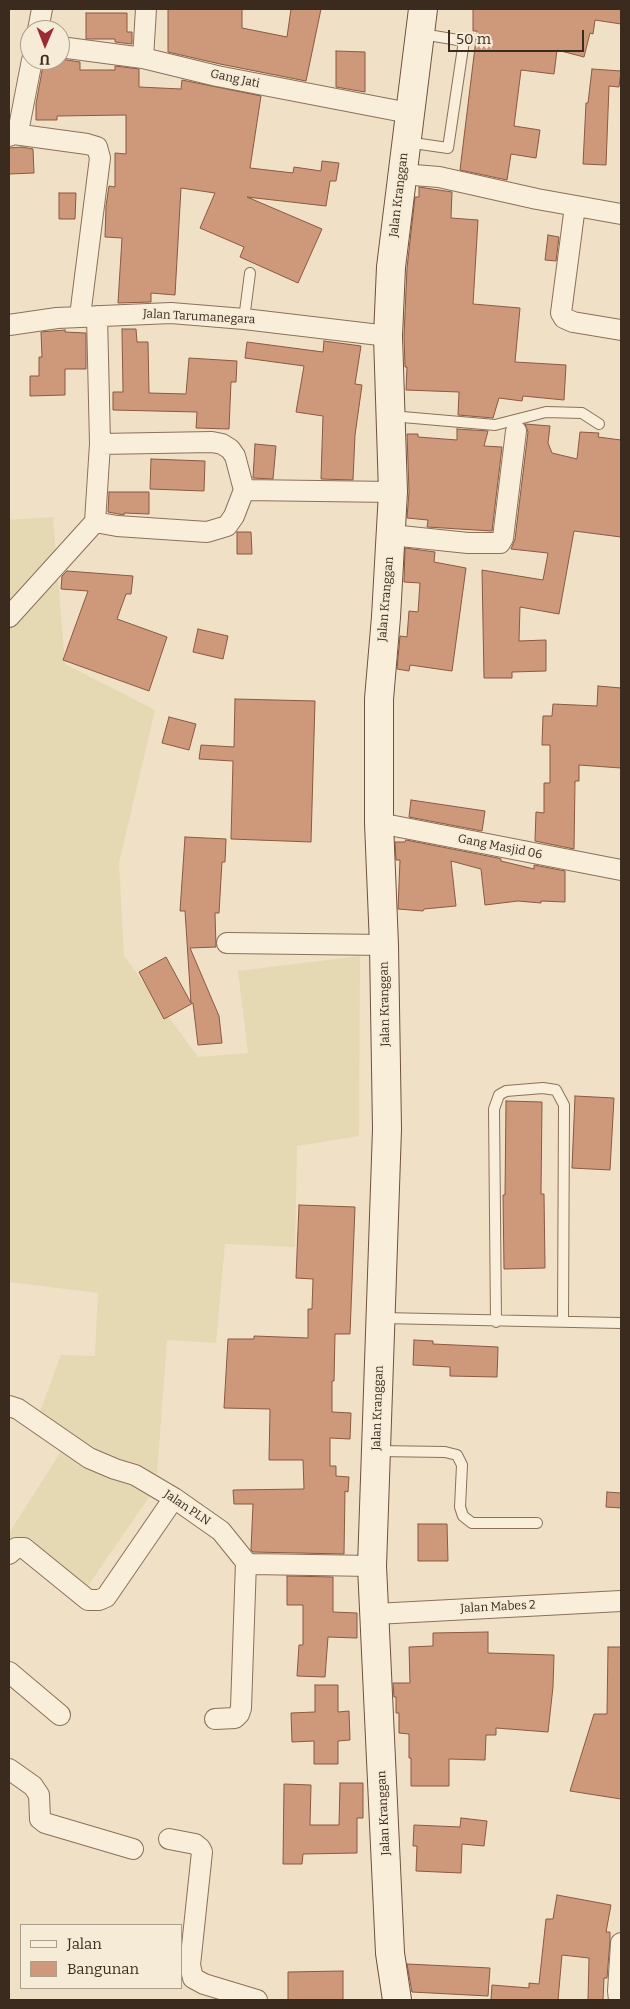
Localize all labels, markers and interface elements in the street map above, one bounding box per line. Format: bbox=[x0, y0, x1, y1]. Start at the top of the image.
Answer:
north arrow bbox=[20, 20, 70, 70]
scale bar bbox=[450, 20, 586, 52]
text: 50 m bbox=[456, 30, 491, 48]
text: U bbox=[39, 51, 50, 68]
street label: Gang Jati bbox=[209, 67, 261, 91]
street label: Jalan Kranggan bbox=[387, 152, 411, 238]
street label: Jalan Tarumanegara bbox=[142, 307, 256, 327]
street label: Jalan Kranggan bbox=[375, 556, 397, 642]
street label: Gang Masjid 06 bbox=[456, 832, 544, 862]
street label: Jalan Kranggan bbox=[377, 961, 393, 1047]
street label: Jalan Kranggan bbox=[369, 1365, 387, 1451]
street label: Jalan PLN bbox=[161, 1487, 213, 1529]
street label: Jalan Mabes 2 bbox=[460, 1598, 536, 1616]
street label: Jalan Kranggan bbox=[375, 1770, 393, 1856]
legend bbox=[20, 1924, 182, 1989]
text: Jalan bbox=[67, 1935, 102, 1953]
text: Bangunan bbox=[67, 1960, 139, 1978]

